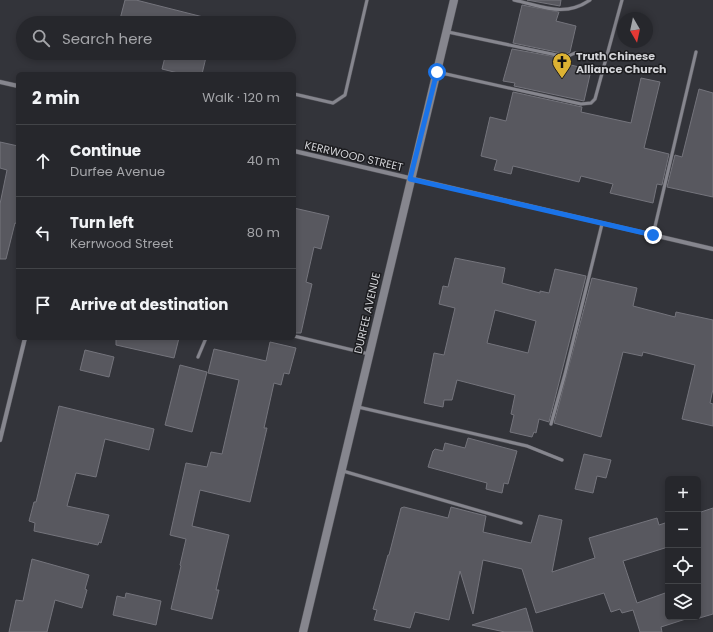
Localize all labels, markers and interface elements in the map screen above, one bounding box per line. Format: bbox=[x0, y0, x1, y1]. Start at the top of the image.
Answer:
north arrow bbox=[617, 12, 653, 48]
search box bbox=[16, 16, 296, 60]
icon: search bbox=[30, 27, 52, 49]
text: Search here bbox=[62, 28, 152, 49]
place label: Truth Chinese Alliance Church bbox=[576, 48, 666, 77]
church icon: Truth Chinese Alliance Church bbox=[551, 51, 573, 79]
route start bbox=[428, 63, 446, 81]
text: 2 min bbox=[32, 86, 80, 110]
text: Walk · 120 m bbox=[202, 88, 280, 107]
street label: KERRWOOD STREET bbox=[303, 137, 405, 175]
text: Continue bbox=[70, 140, 141, 161]
icon: ahead bbox=[32, 150, 54, 172]
text: 40 m bbox=[247, 151, 280, 170]
text: Durfee Avenue bbox=[70, 162, 165, 181]
text: Turn left bbox=[70, 212, 134, 233]
icon: left bbox=[32, 222, 54, 244]
text: 80 m bbox=[247, 223, 280, 242]
route end bbox=[644, 226, 662, 244]
text: Kerrwood Street bbox=[70, 234, 173, 253]
street label: DURFEE AVENUE bbox=[350, 271, 384, 355]
icon: arrive bbox=[32, 294, 54, 316]
text: Arrive at destination bbox=[70, 294, 228, 315]
map controls bbox=[665, 476, 701, 620]
button: + bbox=[665, 476, 701, 512]
button: − bbox=[665, 512, 701, 548]
button: locate bbox=[665, 548, 701, 584]
button: layers bbox=[665, 584, 701, 620]

